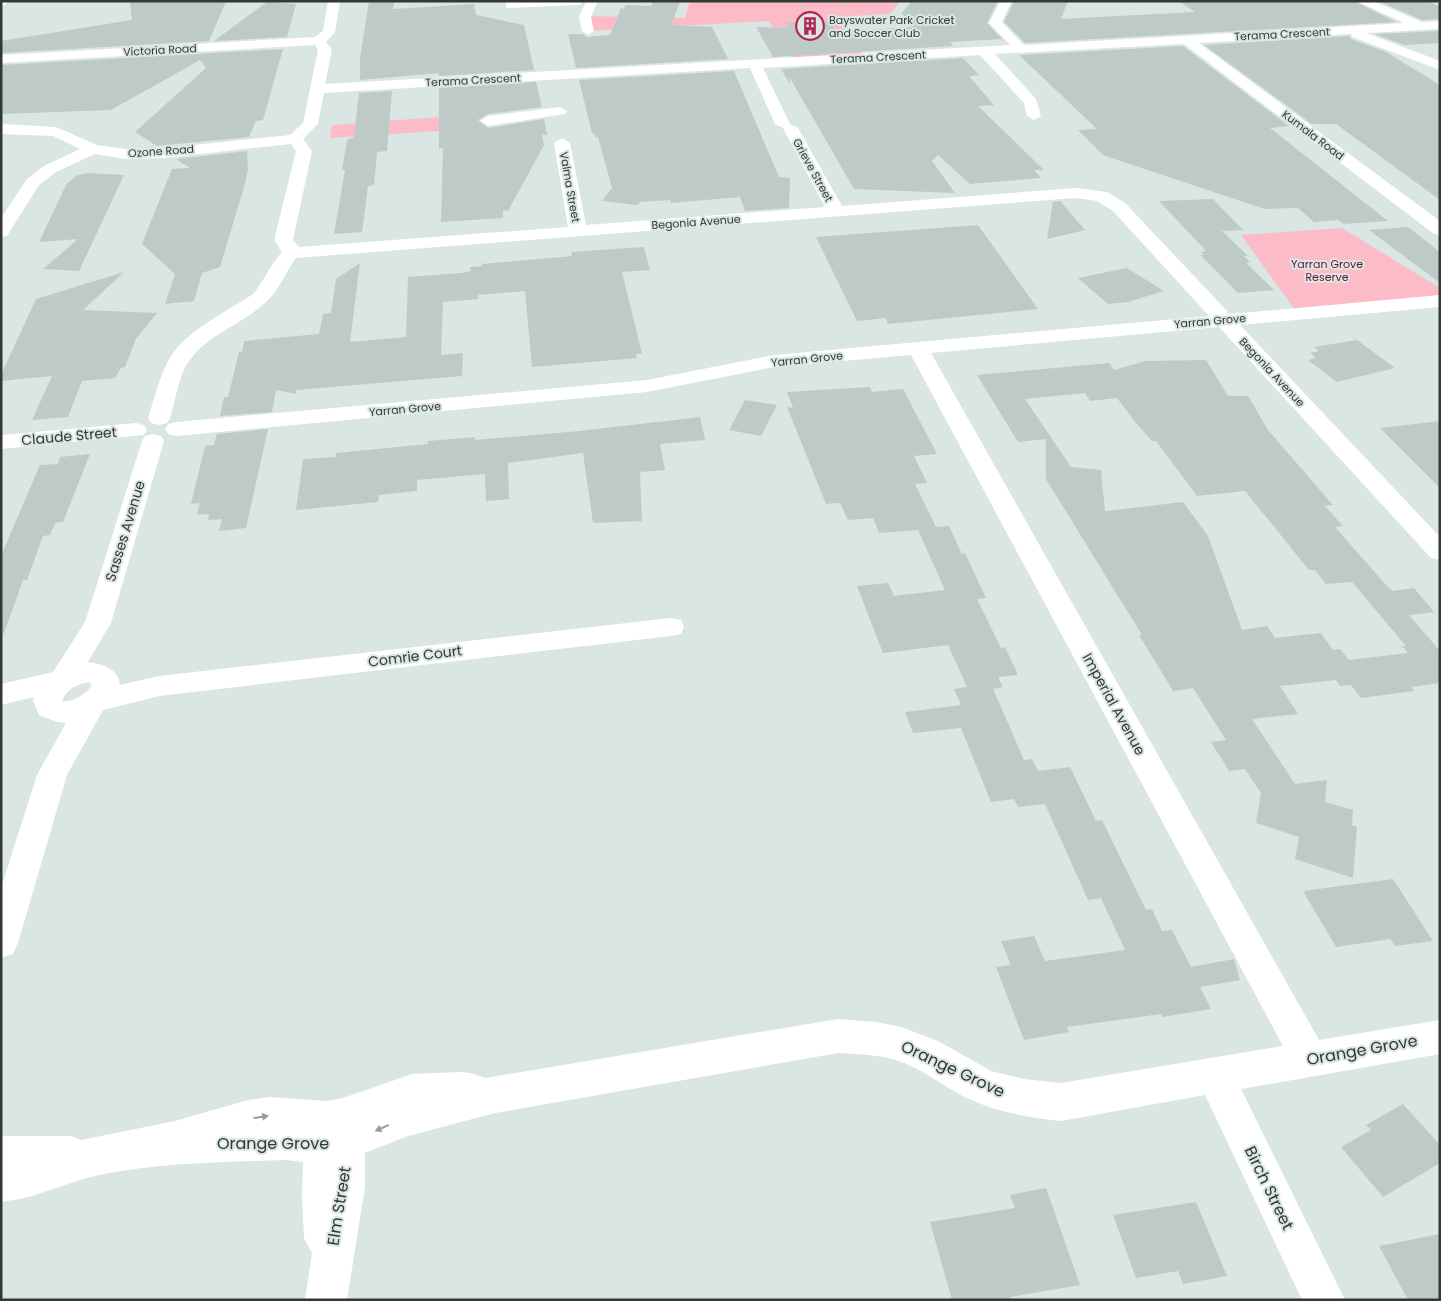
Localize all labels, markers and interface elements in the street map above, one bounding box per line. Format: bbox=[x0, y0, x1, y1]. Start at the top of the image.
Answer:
building icon: Bayswater Park Cricket and Soccer Club bbox=[795, 11, 825, 41]
place label: Bayswater Park Cricket and Soccer Club bbox=[829, 12, 954, 41]
street label: Terama Crescent bbox=[1234, 24, 1330, 44]
street label: Victoria Road bbox=[123, 40, 197, 60]
street label: Terama Crescent bbox=[830, 47, 926, 67]
street label: Terama Crescent bbox=[425, 70, 521, 90]
street label: Kumala Road bbox=[1279, 106, 1347, 164]
street label: Grieve Street bbox=[789, 135, 837, 205]
street label: Ozone Road bbox=[127, 141, 195, 161]
street label: Valma Street bbox=[556, 150, 584, 224]
street label: Begonia Avenue bbox=[651, 211, 741, 233]
park label: Yarran Grove Reserve bbox=[1291, 256, 1363, 285]
street label: Yarran Grove bbox=[1173, 310, 1247, 332]
street label: Begonia Avenue bbox=[1236, 334, 1308, 410]
street label: Yarran Grove bbox=[770, 347, 844, 371]
street label: Yarran Grove bbox=[368, 398, 442, 420]
street label: Claude Street bbox=[21, 422, 117, 450]
street label: Sasses Avenue bbox=[100, 478, 150, 584]
street label: Comrie Court bbox=[367, 640, 463, 672]
street label: Imperial Avenue bbox=[1078, 649, 1151, 759]
street label: Orange Grove bbox=[1305, 1029, 1419, 1071]
street label: Orange Grove bbox=[897, 1035, 1009, 1103]
one-way arrow bbox=[254, 1113, 270, 1121]
one-way arrow bbox=[375, 1125, 389, 1133]
street label: Orange Grove bbox=[217, 1132, 329, 1155]
street label: Birch Street bbox=[1239, 1142, 1299, 1234]
street label: Elm Street bbox=[321, 1165, 357, 1247]

